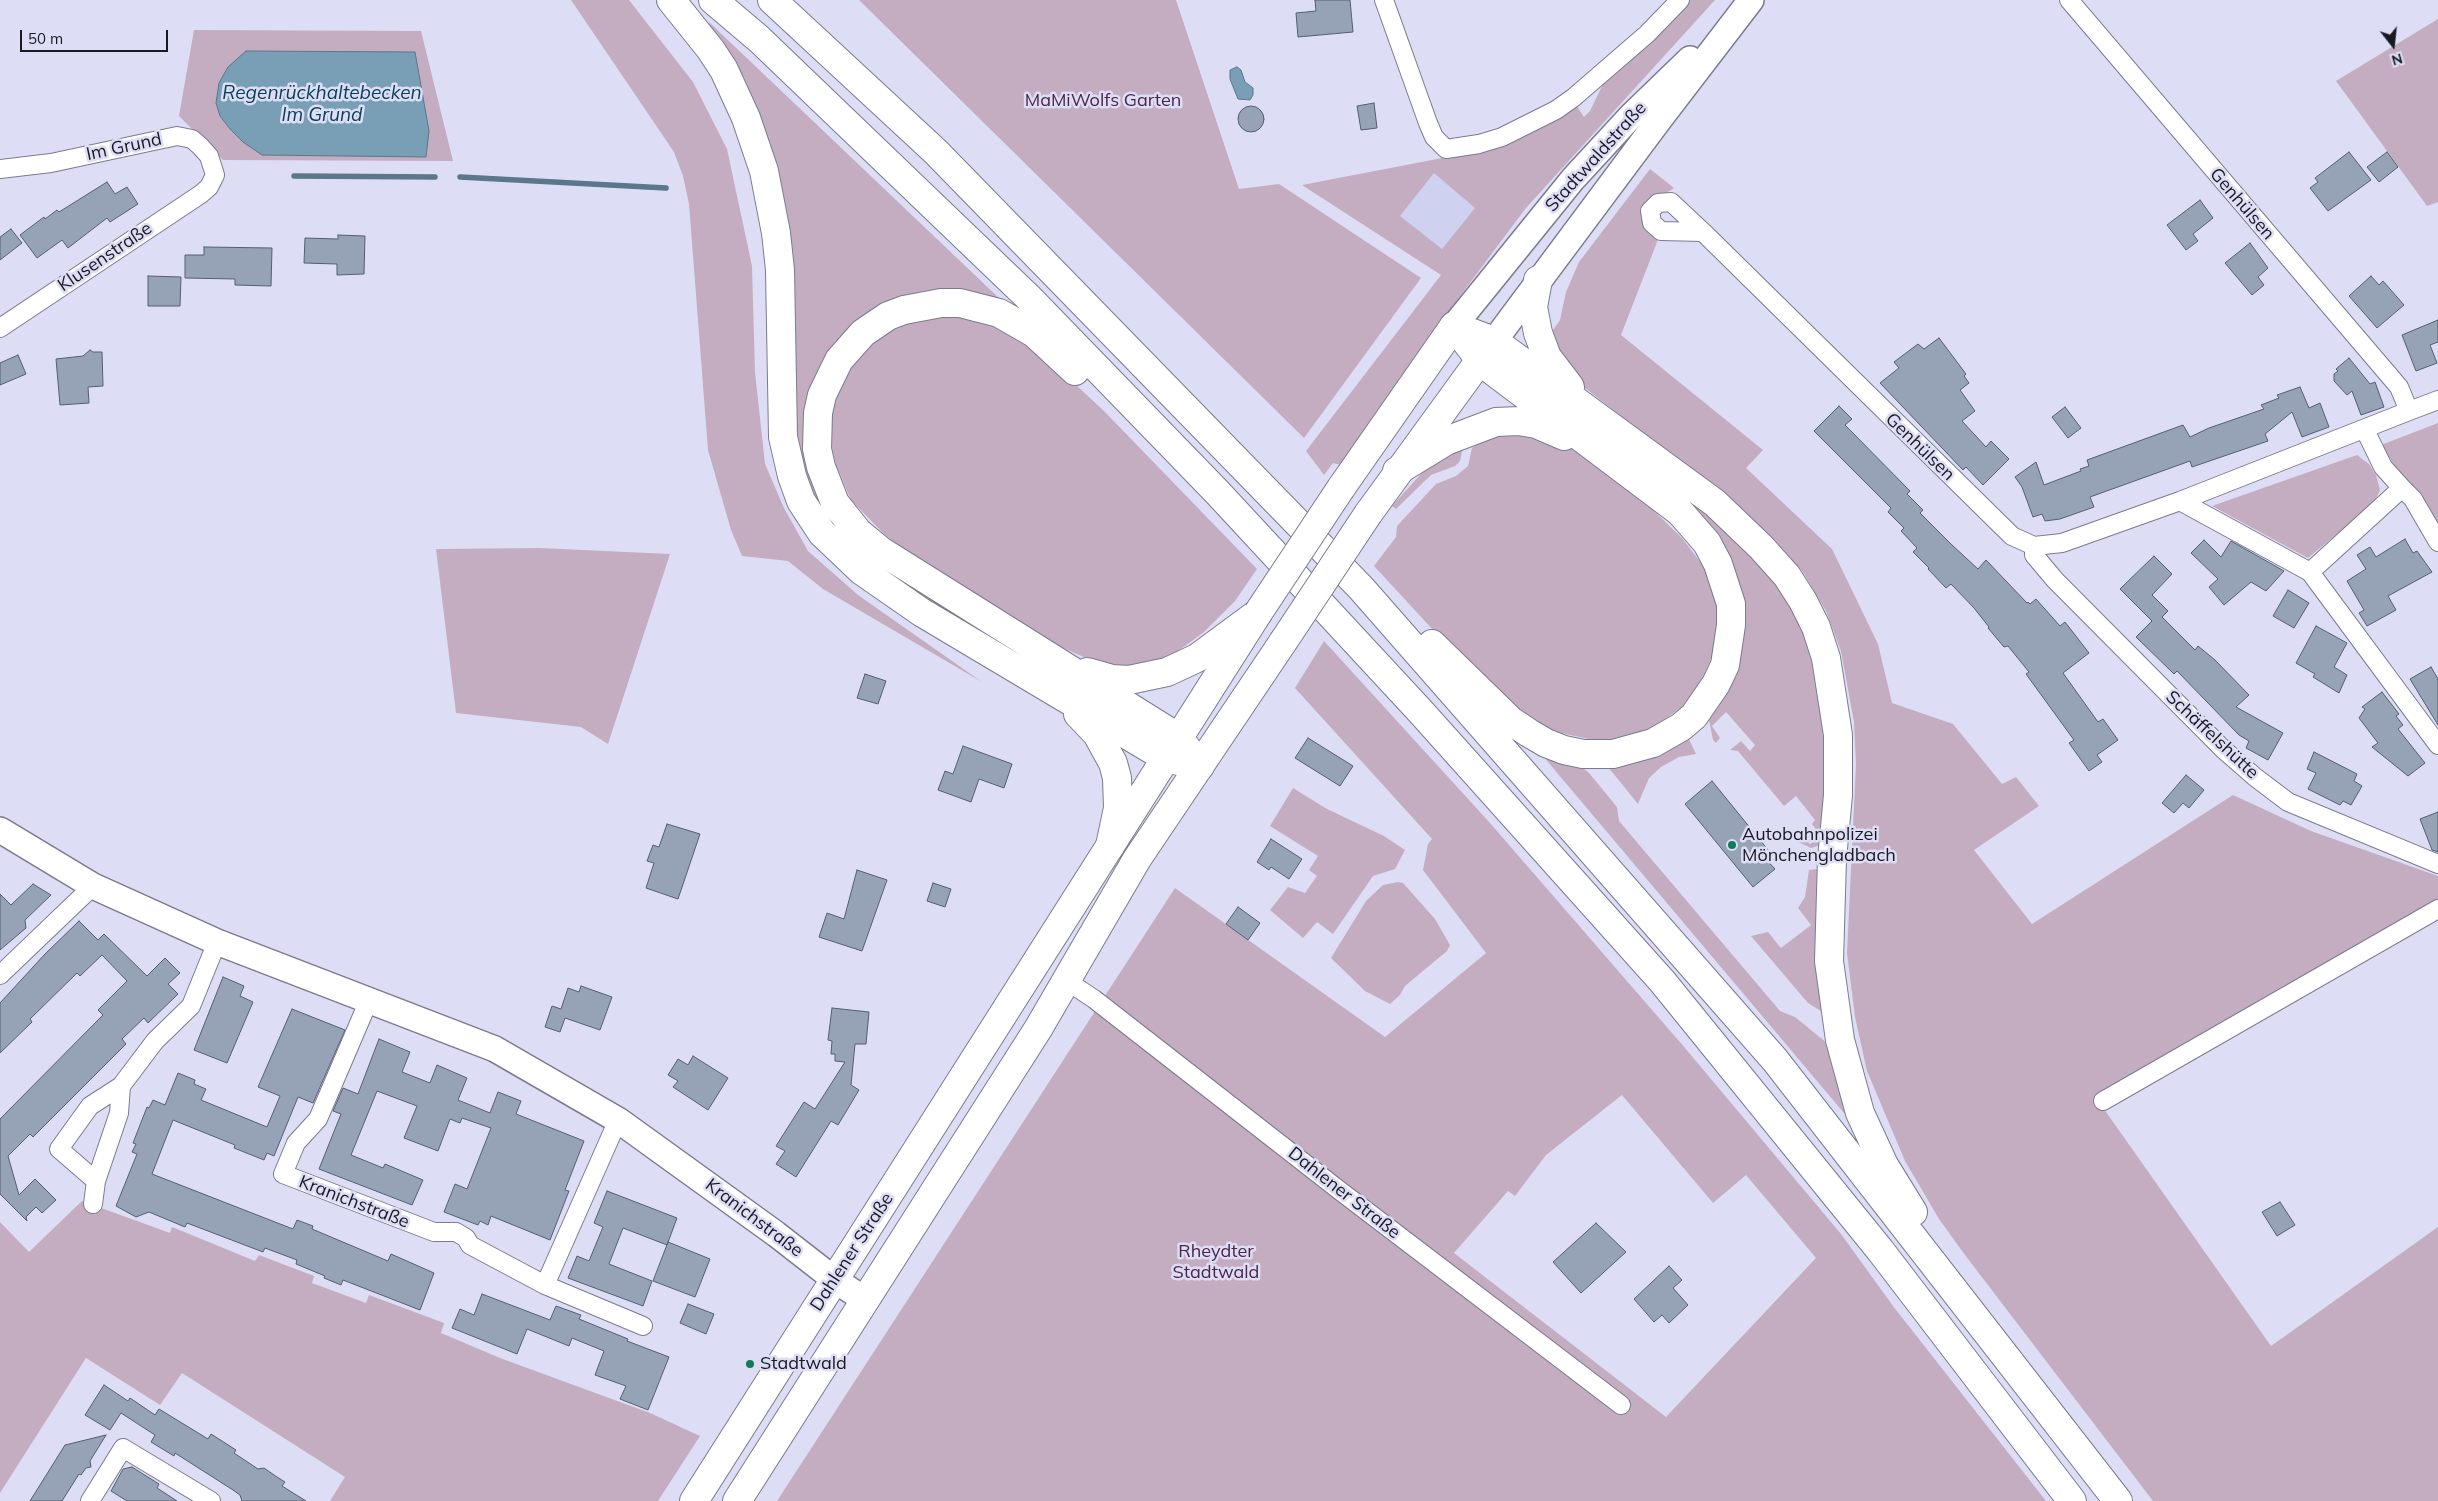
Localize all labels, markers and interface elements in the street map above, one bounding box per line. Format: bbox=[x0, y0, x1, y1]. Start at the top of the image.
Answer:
scale bar bbox=[22, 20, 170, 52]
north arrow bbox=[2368, 20, 2418, 70]
text: 50 m bbox=[28, 29, 63, 48]
text: N bbox=[2390, 49, 2405, 70]
water label: Regenrückhaltebecken Im Grund bbox=[222, 82, 422, 126]
park label: MaMiWolfs Garten bbox=[1025, 90, 1181, 112]
street label: Stadtwaldstraße bbox=[1541, 98, 1651, 216]
street label: Im Grund bbox=[84, 128, 164, 166]
street label: Genhülsen bbox=[2205, 164, 2279, 244]
street label: Klusenstraße bbox=[54, 218, 156, 296]
street label: Genhülsen bbox=[1881, 409, 1959, 485]
street label: Schäffelshütte bbox=[2161, 686, 2263, 784]
place label: Autobahnpolizei Mönchengladbach bbox=[1742, 824, 1896, 866]
marker: Autobahnpolizei Mönchengladbach bbox=[1726, 839, 1738, 851]
street label: Dahlener Straße bbox=[1284, 1143, 1404, 1243]
street label: Kranichstraße bbox=[296, 1171, 412, 1233]
street label: Kranichstraße bbox=[701, 1174, 807, 1262]
street label: Dahlener Straße bbox=[806, 1189, 898, 1315]
park label: Rheydter Stadtwald bbox=[1173, 1241, 1259, 1284]
place label: Stadtwald bbox=[760, 1353, 847, 1375]
marker: Stadtwald bbox=[744, 1358, 756, 1370]

